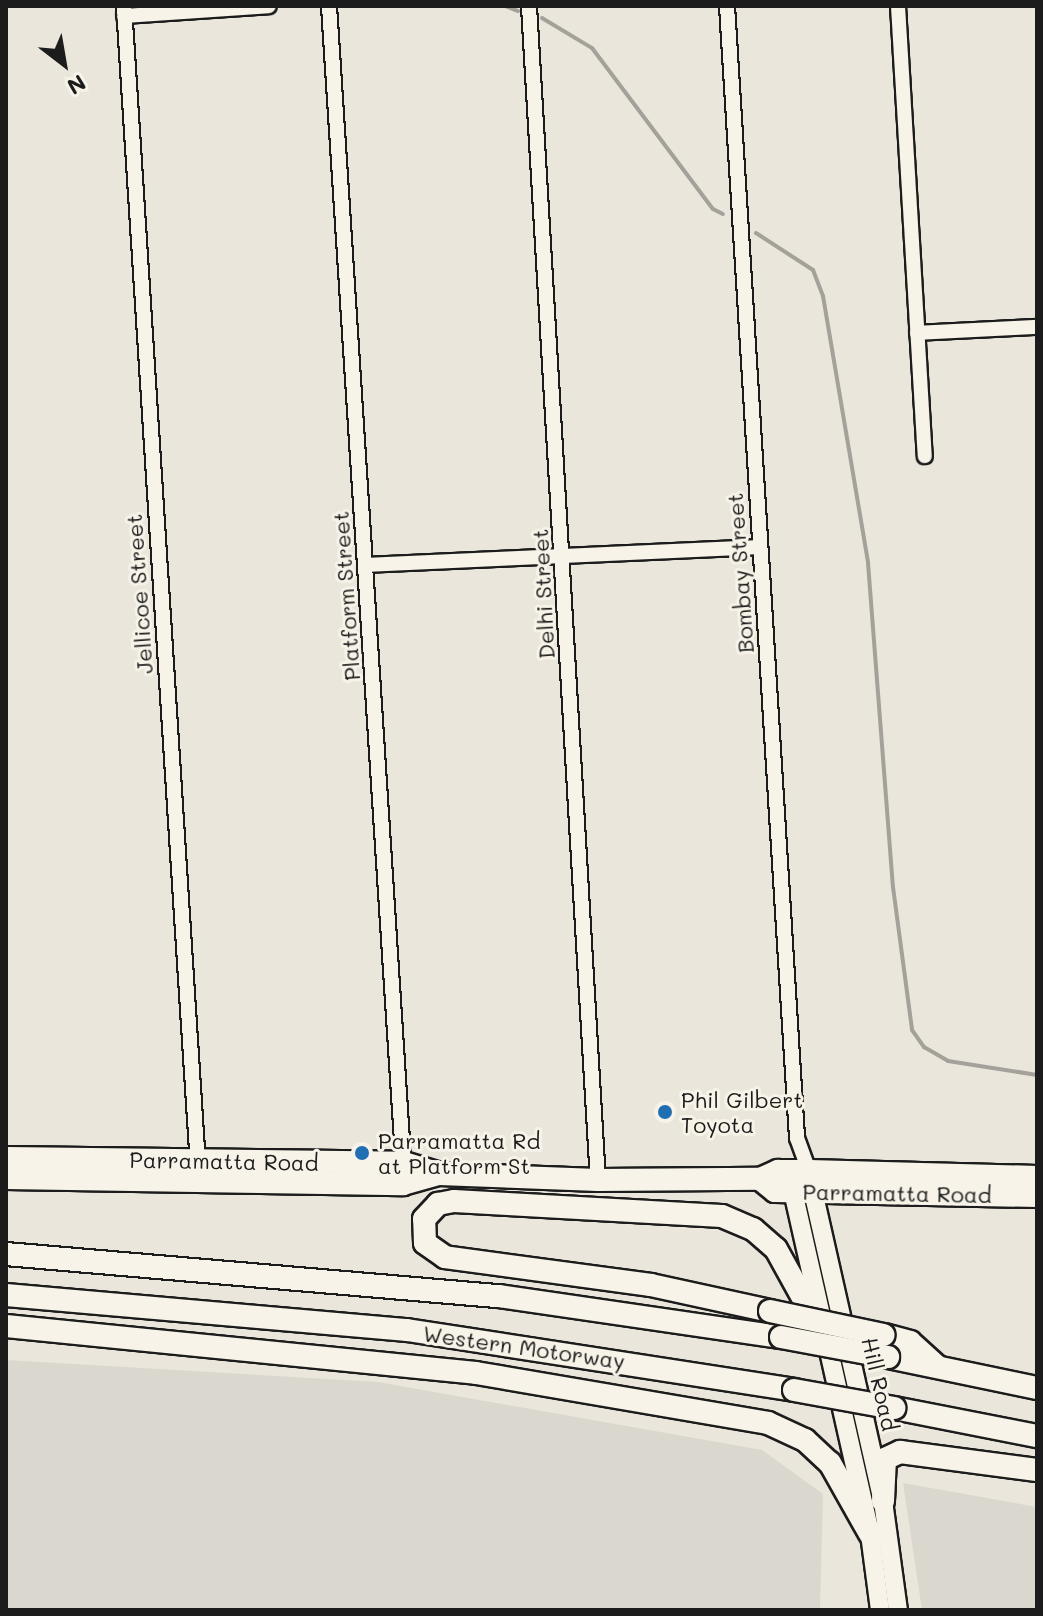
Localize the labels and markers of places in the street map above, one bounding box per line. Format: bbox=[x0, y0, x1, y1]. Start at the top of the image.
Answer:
place label: Phil Gilbert Toyota bbox=[681, 1086, 803, 1138]
marker: Phil Gilbert Toyota bbox=[656, 1103, 674, 1121]
place label: Parramatta Rd at Platform St bbox=[378, 1127, 540, 1178]
marker: Parramatta Rd at Platform St bbox=[353, 1144, 371, 1162]

